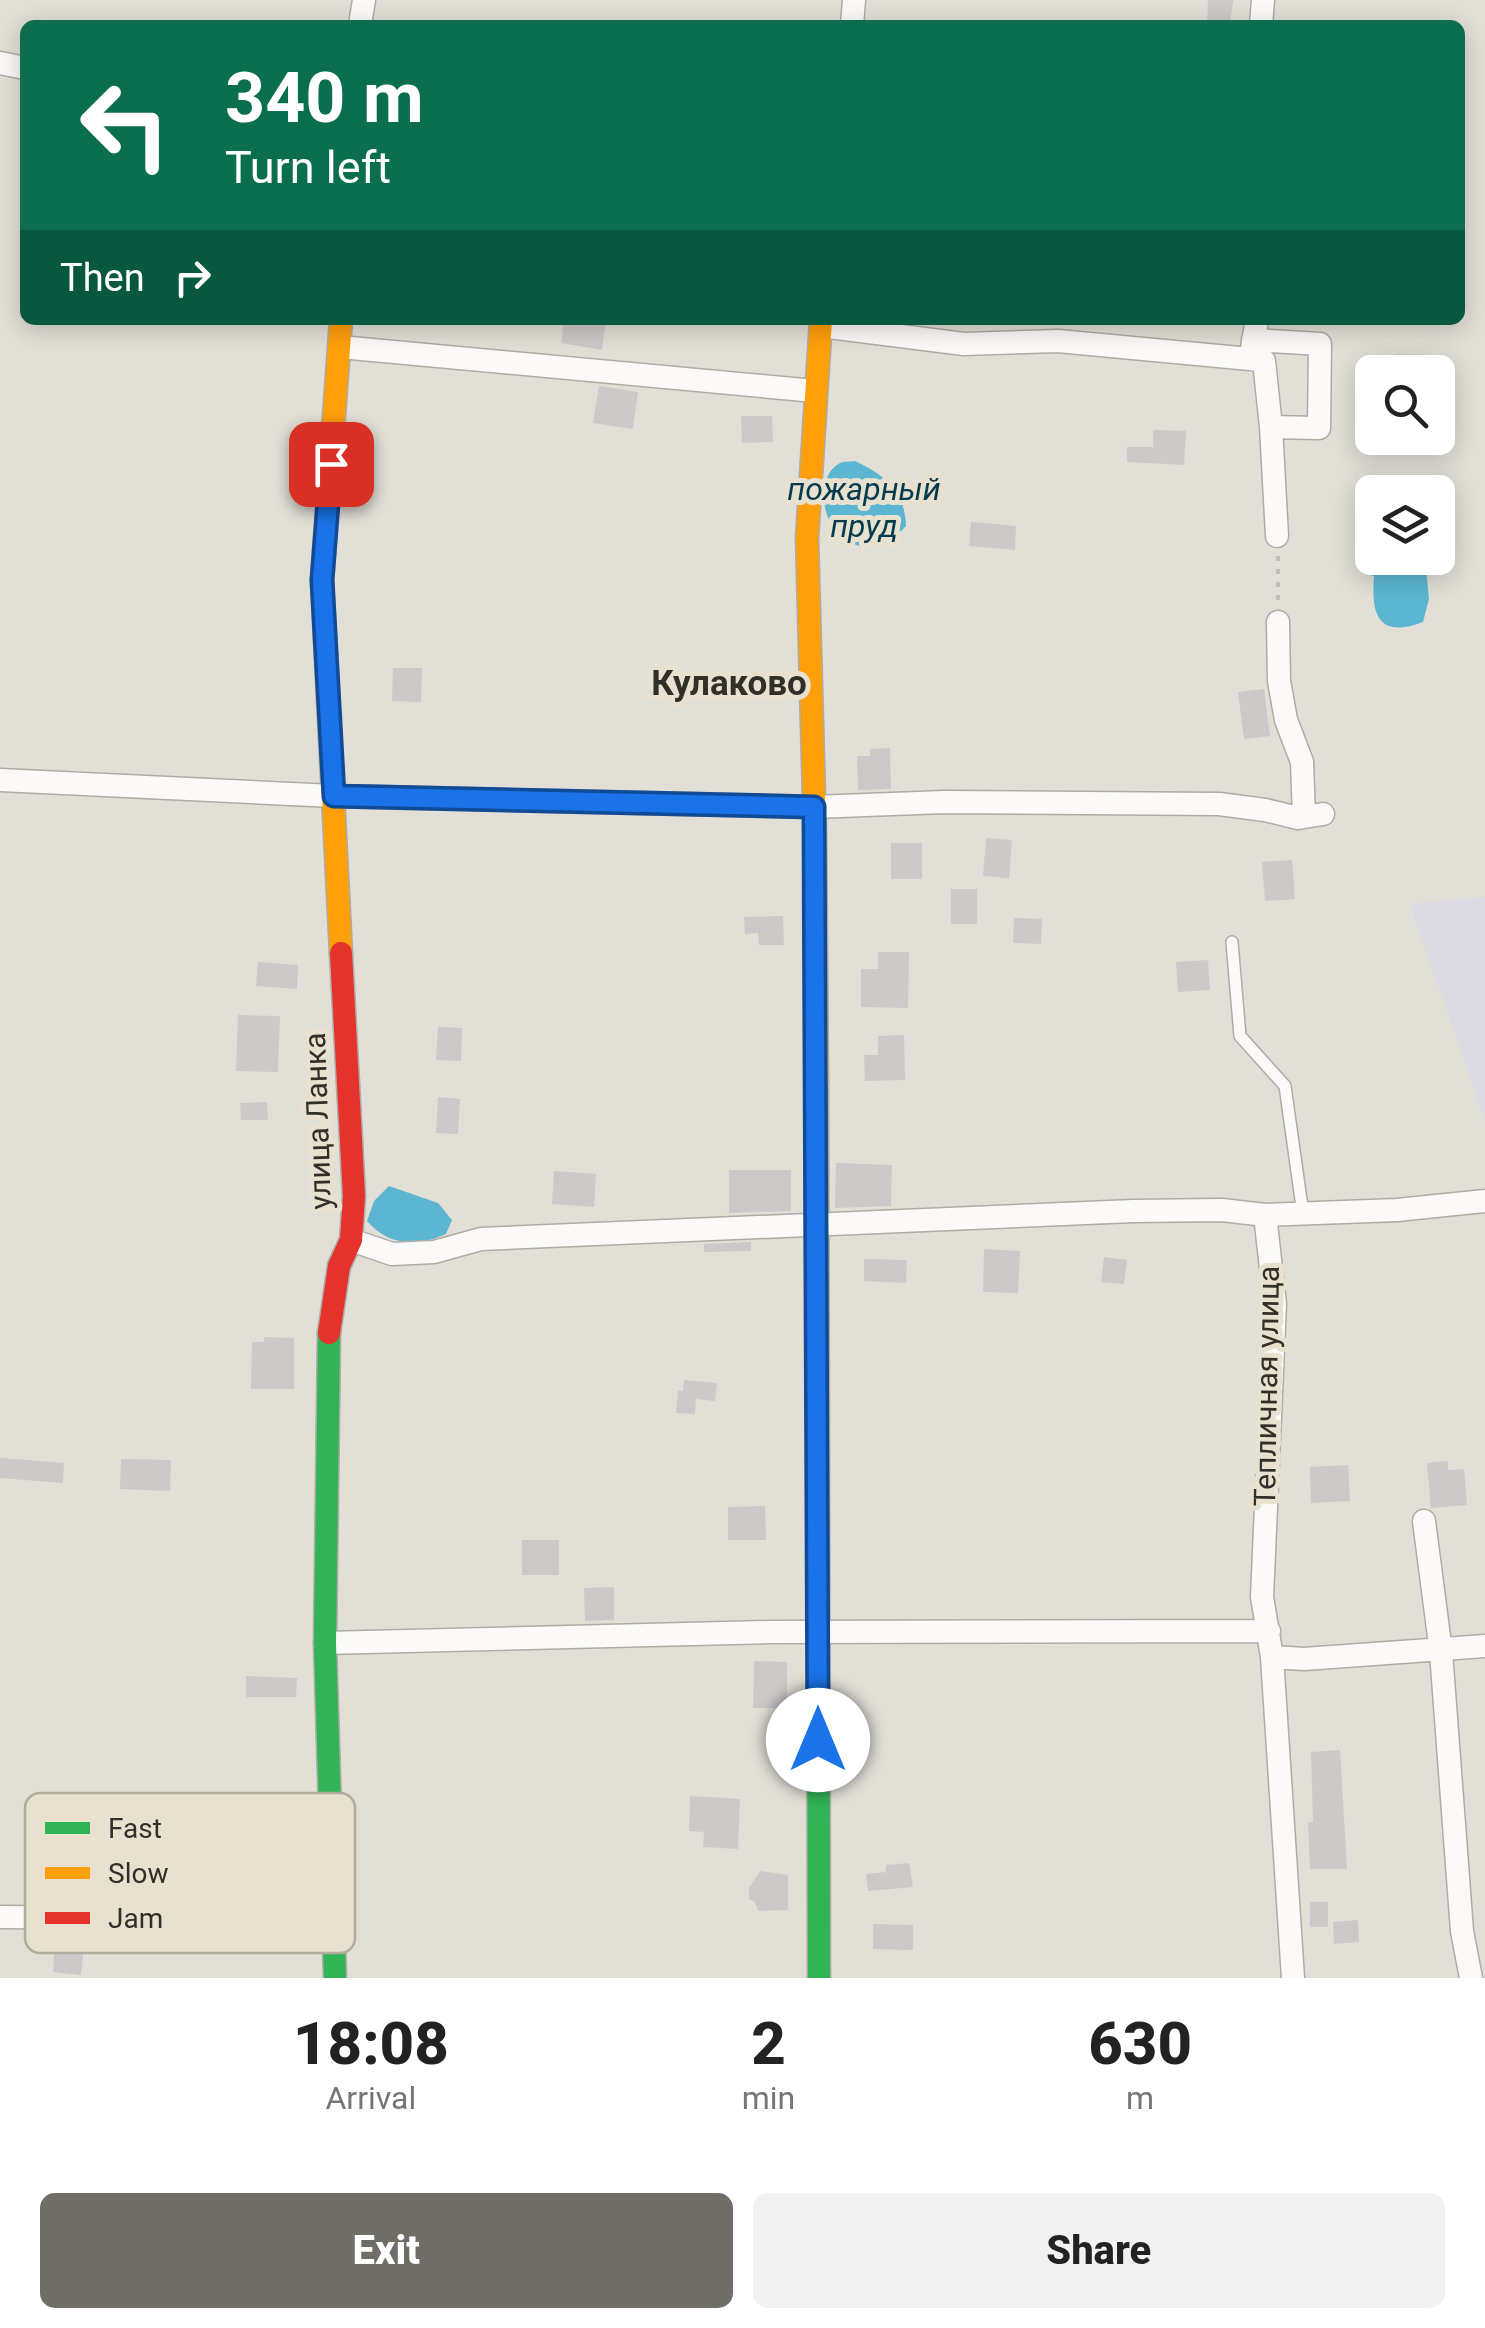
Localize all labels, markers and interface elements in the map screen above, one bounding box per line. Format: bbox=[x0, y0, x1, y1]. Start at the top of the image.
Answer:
text: 340 m bbox=[225, 57, 424, 139]
icon: left bbox=[60, 60, 190, 190]
text: Turn left bbox=[225, 141, 391, 194]
icon: right bbox=[165, 250, 220, 305]
text: Then bbox=[60, 256, 145, 300]
map controls bbox=[1355, 355, 1455, 575]
button: search bbox=[1355, 355, 1455, 455]
pin bbox=[289, 422, 374, 507]
icon: arrive bbox=[304, 437, 359, 492]
water label: пожарный пруд bbox=[787, 470, 941, 545]
button: layers bbox=[1355, 475, 1455, 575]
district label: Кулаково bbox=[651, 663, 807, 704]
street label: улица Ланка bbox=[297, 1032, 338, 1210]
street label: Тепличная улица bbox=[1247, 1265, 1286, 1507]
position arrow bbox=[766, 1688, 870, 1792]
legend bbox=[25, 1793, 355, 1953]
text: Fast bbox=[108, 1812, 162, 1845]
text: Slow bbox=[108, 1857, 168, 1890]
text: Jam bbox=[108, 1902, 163, 1935]
text: 18:08 bbox=[293, 2008, 449, 2079]
text: 2 bbox=[751, 2008, 786, 2079]
text: 630 bbox=[1088, 2008, 1192, 2079]
text: Arrival bbox=[325, 2079, 416, 2117]
text: min bbox=[742, 2079, 795, 2117]
text: m bbox=[1126, 2079, 1154, 2117]
button: Exit bbox=[40, 2193, 733, 2308]
button: Share bbox=[753, 2193, 1445, 2308]

